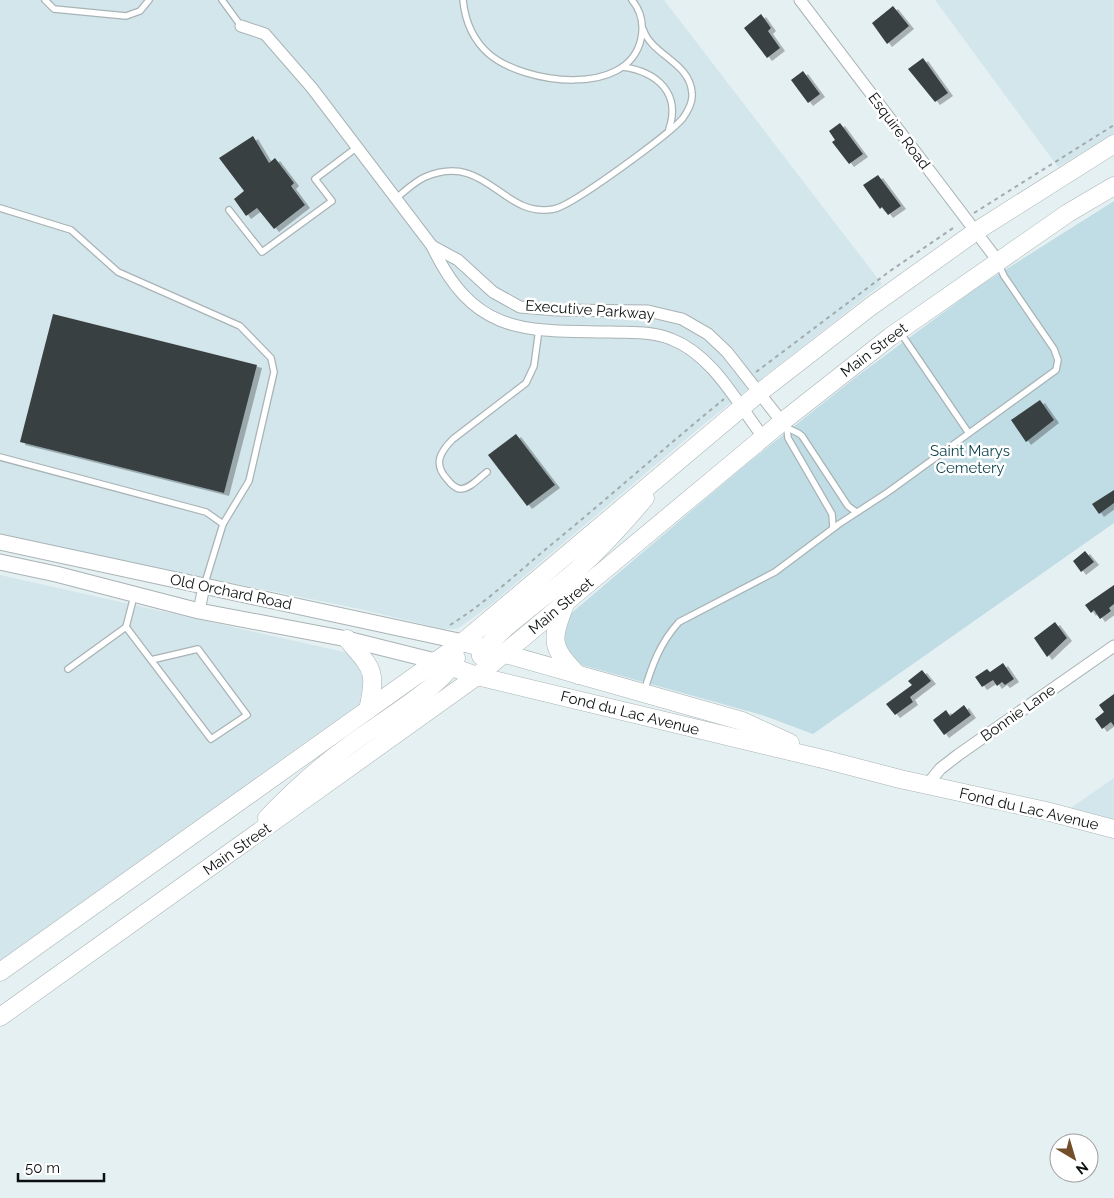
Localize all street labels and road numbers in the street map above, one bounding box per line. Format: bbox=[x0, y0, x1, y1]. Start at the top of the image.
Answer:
street label: Esquire Road bbox=[864, 89, 934, 173]
street label: Executive Parkway bbox=[525, 296, 655, 324]
street label: Main Street bbox=[837, 319, 911, 381]
street label: Old Orchard Road bbox=[168, 570, 294, 614]
street label: Main Street bbox=[525, 574, 597, 638]
street label: Bonnie Lane bbox=[977, 681, 1059, 745]
street label: Fond du Lac Avenue bbox=[559, 687, 701, 739]
street label: Fond du Lac Avenue bbox=[958, 784, 1101, 834]
street label: Main Street bbox=[200, 819, 274, 879]

